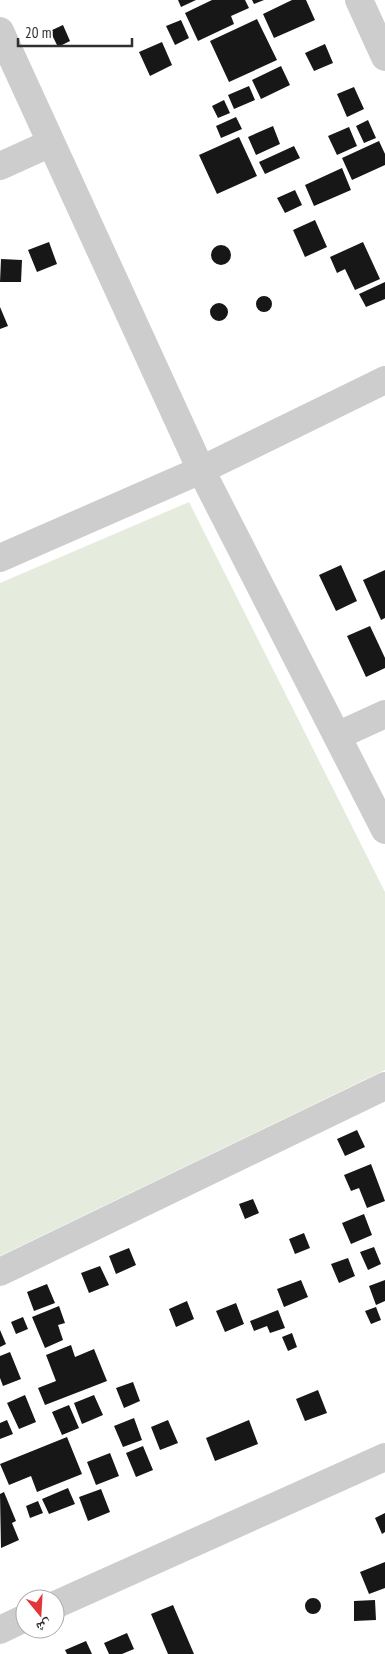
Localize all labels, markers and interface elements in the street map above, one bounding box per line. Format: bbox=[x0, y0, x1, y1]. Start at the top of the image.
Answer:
scale bar bbox=[18, 15, 131, 47]
text: 20 m bbox=[25, 23, 51, 42]
north arrow bbox=[15, 1589, 65, 1639]
text: ش bbox=[34, 1616, 54, 1637]

